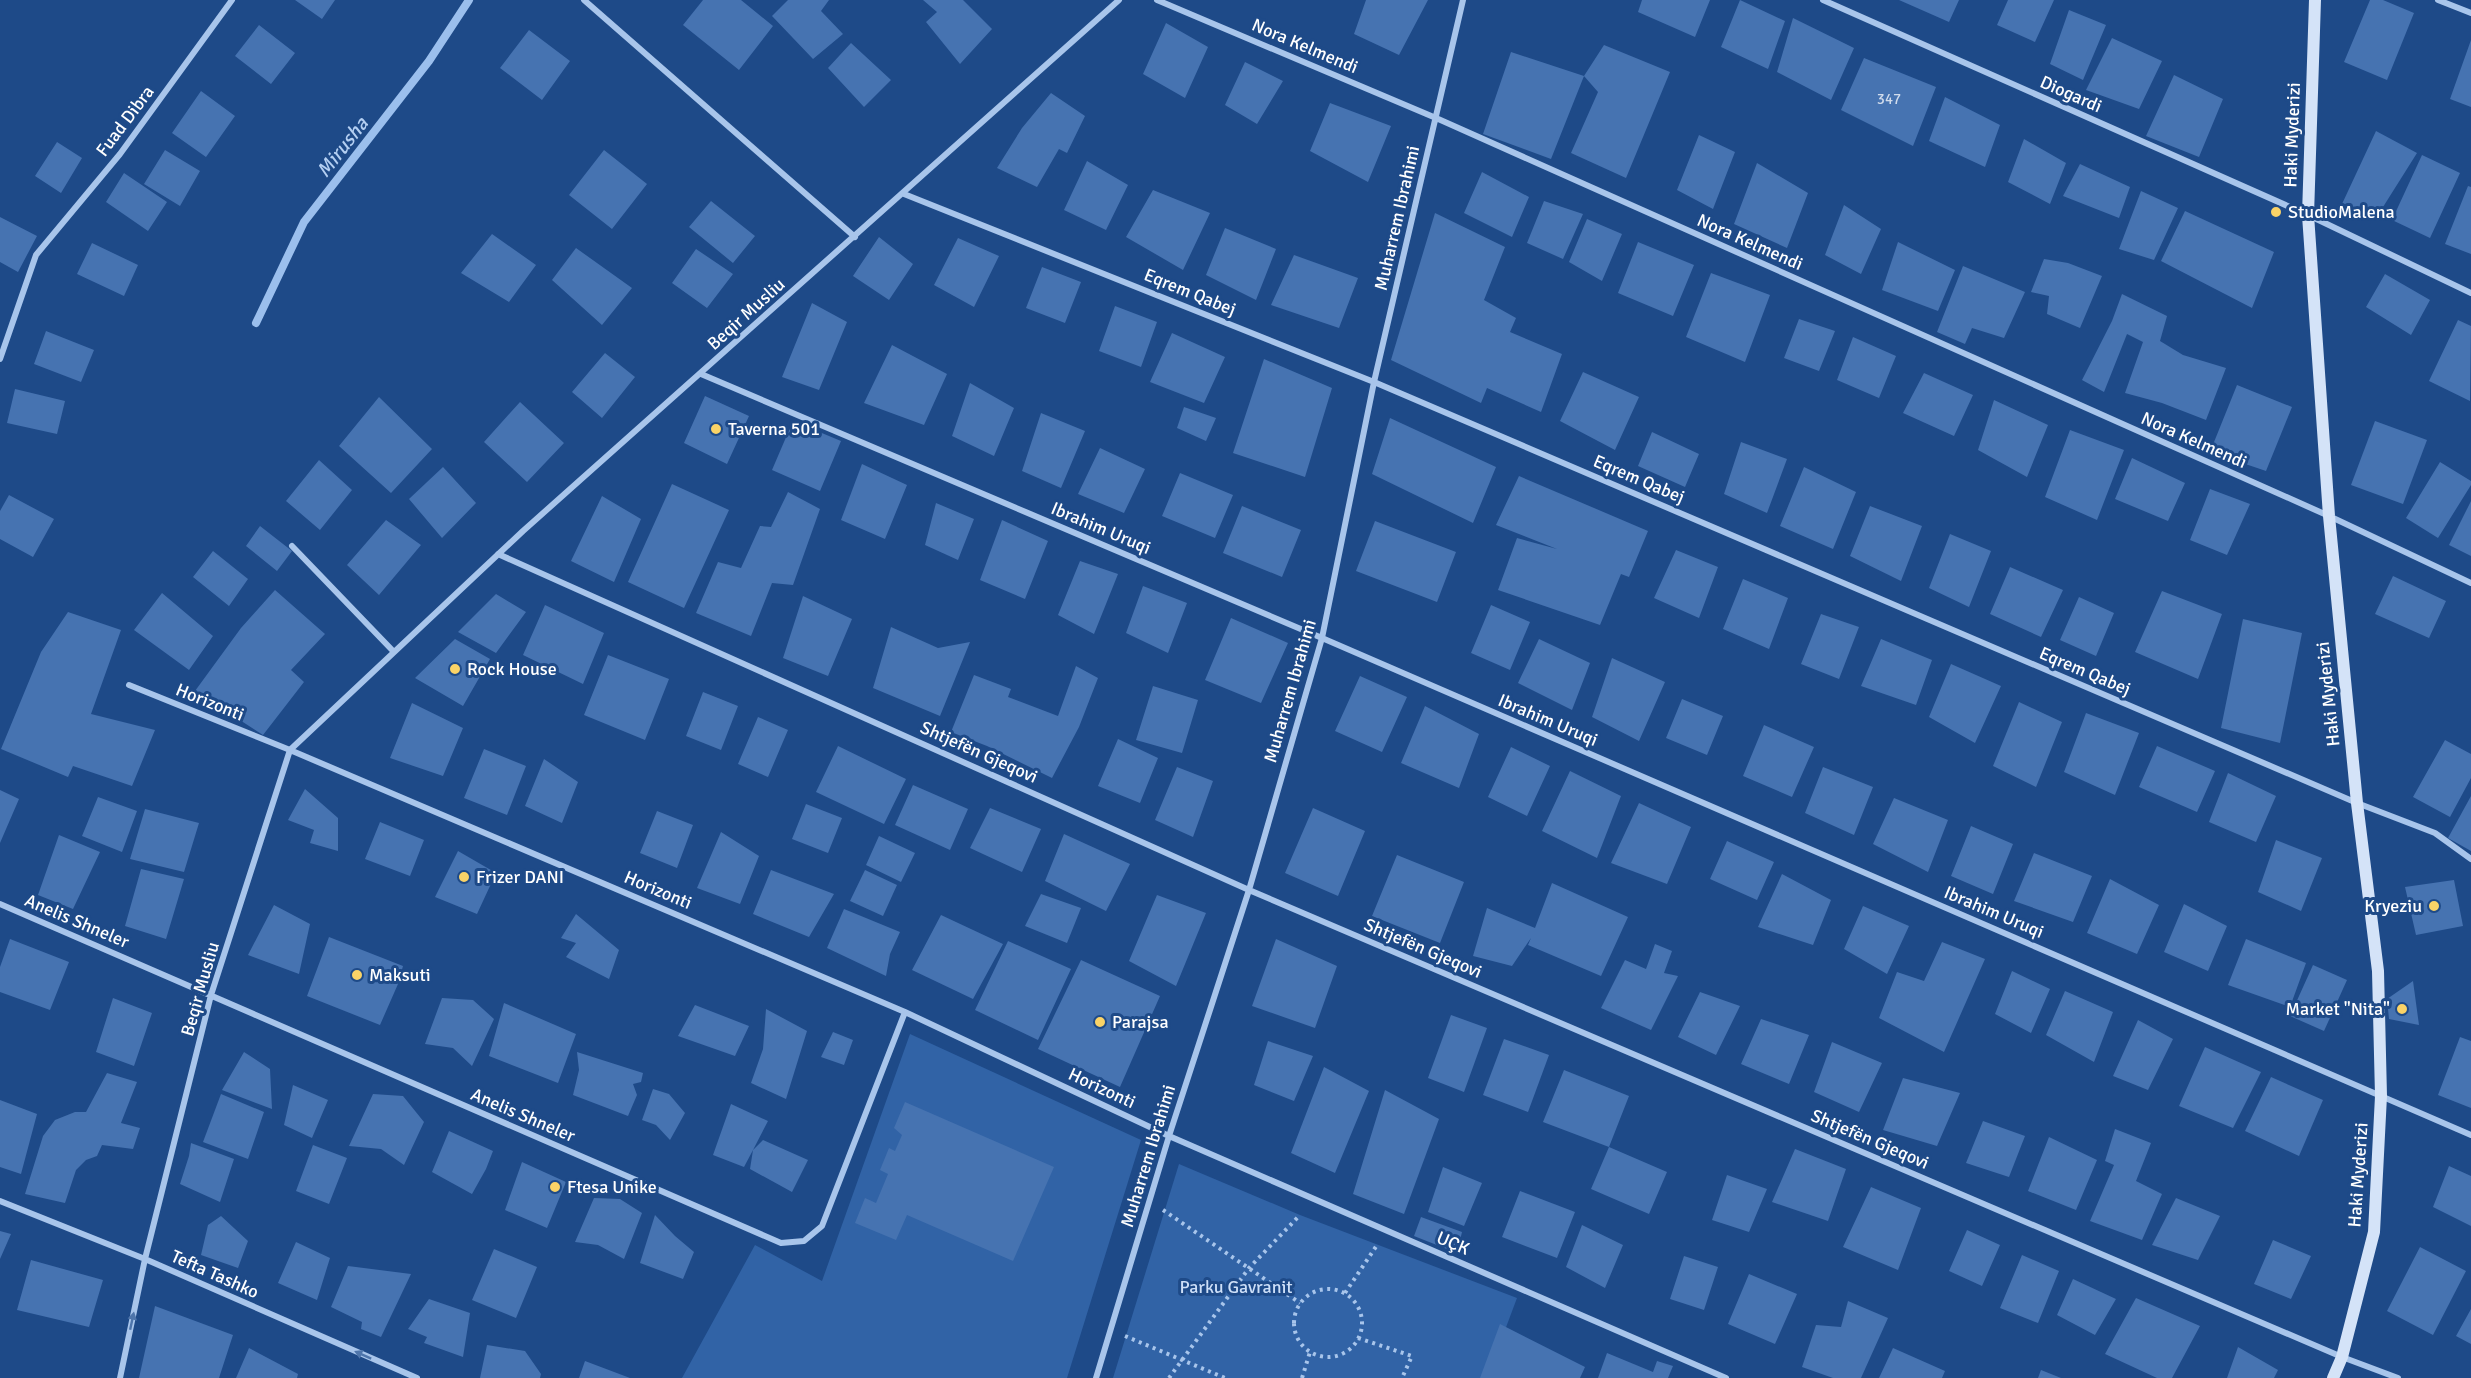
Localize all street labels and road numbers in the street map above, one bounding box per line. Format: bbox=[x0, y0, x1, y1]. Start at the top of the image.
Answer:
street label: Nora Kelmendi bbox=[1248, 14, 1362, 78]
street label: Diogardi bbox=[2037, 71, 2105, 117]
street label: Fuad Dibra bbox=[91, 81, 159, 161]
street label: Haki Myderizi bbox=[2279, 82, 2305, 188]
street label: Muharrem Ibrahimi bbox=[1370, 143, 1424, 293]
street label: Nora Kelmendi bbox=[1694, 209, 1806, 275]
street label: Eqrem Qabej bbox=[1141, 264, 1239, 320]
street label: Beqir Musliu bbox=[703, 273, 789, 355]
street label: Nora Kelmendi bbox=[2138, 407, 2250, 473]
street label: Eqrem Qabej bbox=[1590, 450, 1688, 508]
street label: Ibrahim Uruqi bbox=[1048, 497, 1154, 559]
street label: Muharrem Ibrahimi bbox=[1259, 617, 1321, 765]
street label: Haki Myderizi bbox=[2312, 641, 2344, 747]
street label: Eqrem Qabej bbox=[2036, 642, 2134, 700]
street label: Horizonti bbox=[173, 678, 247, 726]
street label: Ibrahim Uruqi bbox=[1495, 689, 1601, 751]
street label: Shtjefën Gjeqovi bbox=[917, 716, 1041, 788]
street label: Horizonti bbox=[621, 866, 695, 914]
street label: Ibrahim Uruqi bbox=[1941, 881, 2047, 943]
street label: Anelis Shneler bbox=[22, 889, 133, 953]
street label: Shtjefën Gjeqovi bbox=[1361, 913, 1485, 983]
street label: Beqir Musliu bbox=[176, 939, 224, 1039]
street label: Horizonti bbox=[1065, 1063, 1139, 1113]
street label: Muharrem Ibrahimi bbox=[1116, 1082, 1180, 1230]
street label: Anelis Shneler bbox=[468, 1083, 579, 1147]
street label: Shtjefën Gjeqovi bbox=[1808, 1104, 1932, 1174]
street label: Haki Myderizi bbox=[2343, 1122, 2373, 1228]
street label: UÇK bbox=[1433, 1226, 1473, 1260]
street label: Tefta Tashko bbox=[168, 1245, 262, 1303]

